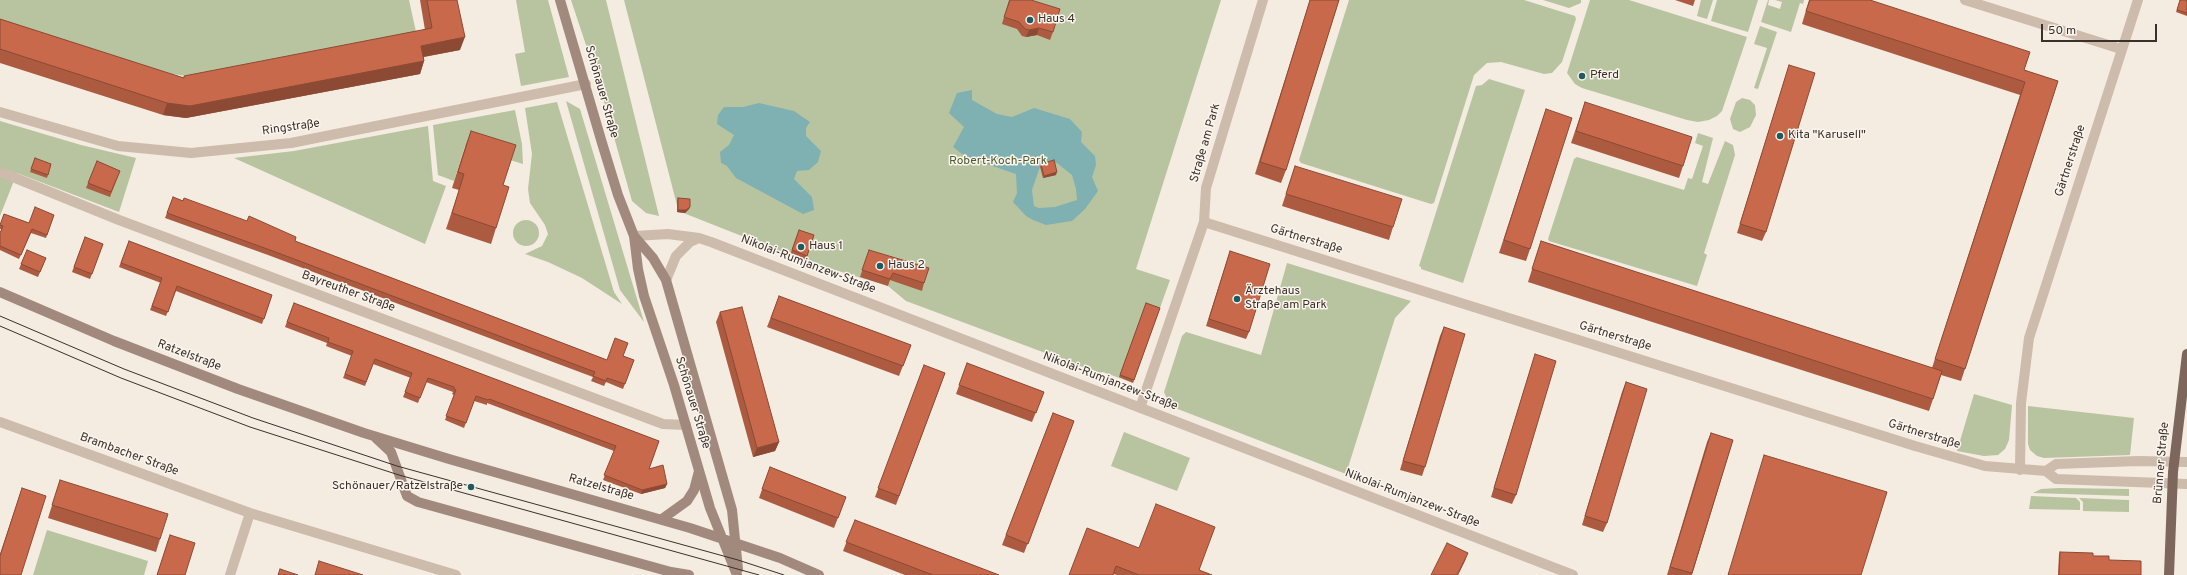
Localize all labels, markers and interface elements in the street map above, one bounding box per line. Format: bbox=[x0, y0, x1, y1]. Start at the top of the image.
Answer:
place label: Haus 4 bbox=[1038, 13, 1075, 27]
marker: Haus 4 bbox=[1025, 15, 1035, 25]
scale bar bbox=[2043, 16, 2159, 42]
text: 50 m bbox=[2048, 23, 2076, 39]
street label: Schönauer Straße bbox=[581, 44, 621, 140]
place label: Pferd bbox=[1590, 69, 1619, 83]
marker: Pferd bbox=[1577, 71, 1587, 81]
street label: Straße am Park bbox=[1188, 102, 1224, 184]
street label: Ringstraße bbox=[261, 117, 321, 139]
street label: Gärtnerstraße bbox=[2053, 123, 2089, 199]
place label: Kita "Karusell" bbox=[1788, 129, 1866, 143]
marker: Kita "Karusell" bbox=[1775, 131, 1785, 141]
park label: Robert-Koch-Park bbox=[949, 155, 1047, 169]
street label: Gärtnerstraße bbox=[1268, 222, 1344, 258]
street label: Nikolai-Rumjanzew-Straße bbox=[739, 233, 877, 297]
place label: Haus 1 bbox=[809, 240, 843, 254]
marker: Haus 1 bbox=[796, 242, 806, 252]
place label: Haus 2 bbox=[888, 259, 925, 273]
marker: Haus 2 bbox=[875, 261, 885, 271]
street label: Bayreuther Straße bbox=[299, 268, 397, 316]
place label: Ärztehaus Straße am Park bbox=[1245, 285, 1327, 313]
marker: Ärztehaus Straße am Park bbox=[1232, 294, 1242, 304]
street label: Gärtnerstraße bbox=[1577, 319, 1653, 355]
street label: Ratzelstraße bbox=[155, 337, 223, 375]
street label: Nikolai-Rumjanzew-Straße bbox=[1041, 350, 1179, 414]
street label: Schönauer Straße bbox=[671, 355, 713, 451]
street label: Gärtnerstraße bbox=[1886, 417, 1962, 453]
street label: Brünner Straße bbox=[2151, 421, 2173, 505]
street label: Brambacher Straße bbox=[78, 430, 180, 480]
street label: Nikolai-Rumjanzew-Straße bbox=[1343, 467, 1481, 531]
street label: Ratzelstraße bbox=[567, 472, 635, 504]
place label: Schönauer/Ratzelstraße bbox=[332, 480, 463, 494]
marker: Schönauer/Ratzelstraße bbox=[466, 482, 476, 492]

